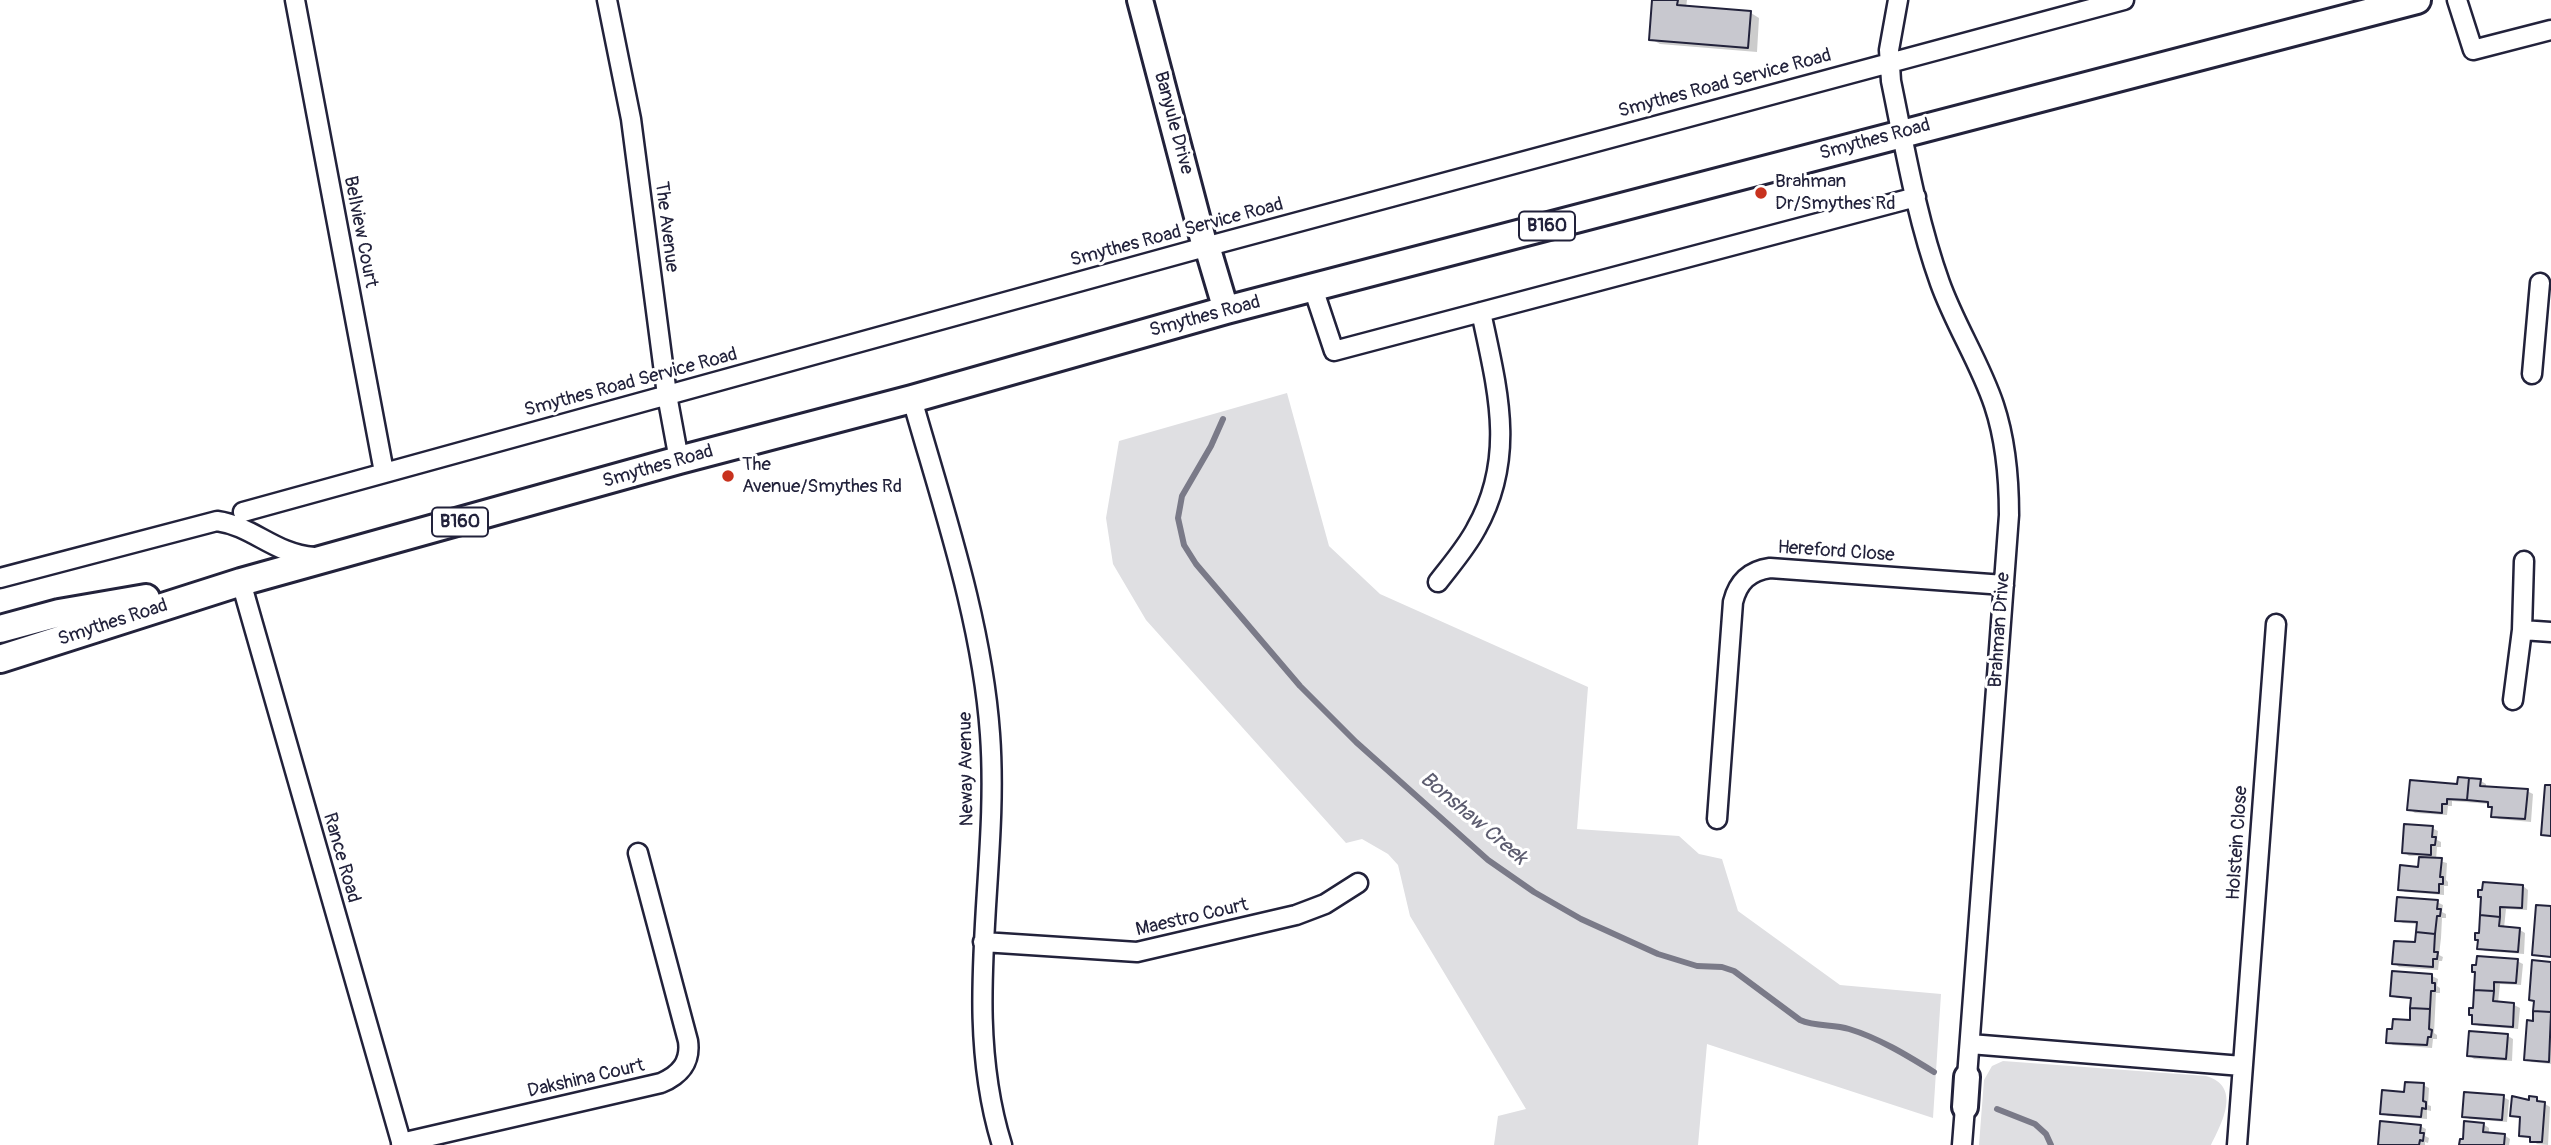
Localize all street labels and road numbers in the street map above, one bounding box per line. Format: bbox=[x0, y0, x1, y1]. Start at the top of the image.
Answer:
street label: Smythes Road Service Road bbox=[1616, 45, 1834, 123]
street label: Banyule Drive bbox=[1148, 69, 1198, 177]
street label: Smythes Road bbox=[1817, 114, 1933, 166]
street label: Bellview Court bbox=[338, 174, 382, 290]
street label: The Avenue bbox=[649, 180, 683, 274]
street label: Smythes Road Service Road bbox=[1068, 194, 1286, 272]
road number: B160 bbox=[1519, 211, 1575, 240]
street label: Smythes Road bbox=[1147, 291, 1263, 343]
street label: Smythes Road Service Road bbox=[522, 344, 740, 422]
street label: Smythes Road bbox=[600, 440, 716, 494]
road number: B160 bbox=[432, 508, 488, 536]
street label: Hereford Close bbox=[1777, 537, 1895, 567]
street label: Brahman Drive bbox=[1985, 571, 2015, 689]
street label: Smythes Road bbox=[55, 595, 171, 651]
street label: Neway Avenue bbox=[955, 712, 979, 826]
street label: Holstein Close bbox=[2223, 785, 2253, 901]
street label: Rance Road bbox=[317, 810, 365, 906]
street label: Maestro Court bbox=[1134, 894, 1250, 942]
street label: Dakshina Court bbox=[525, 1054, 647, 1104]

